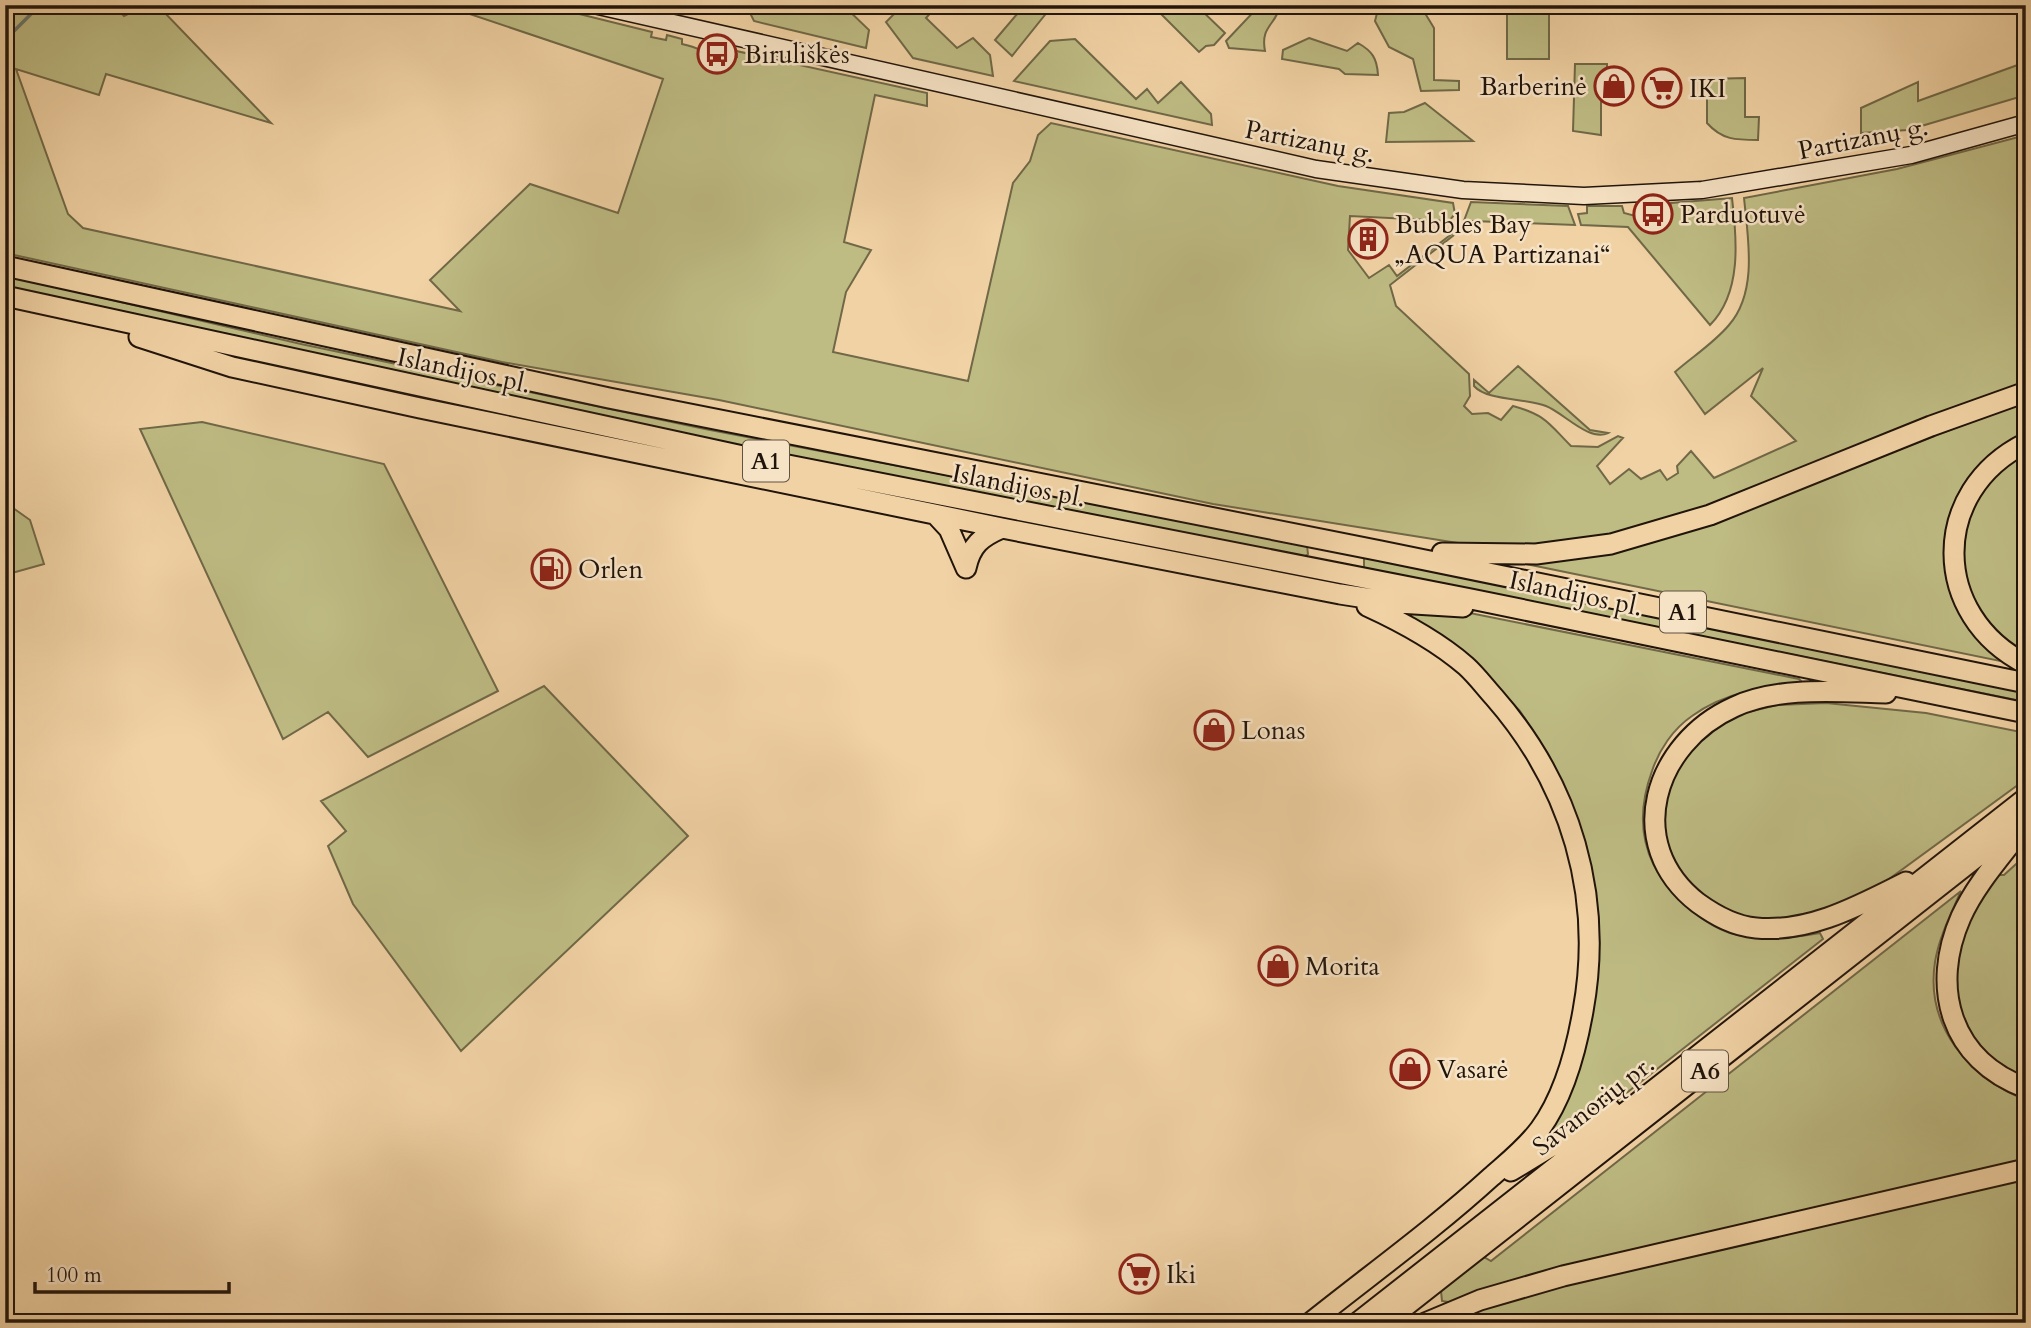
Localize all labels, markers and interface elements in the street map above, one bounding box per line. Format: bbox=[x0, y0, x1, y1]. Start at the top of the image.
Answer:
bus stop icon: Biruliškės bbox=[696, 33, 738, 75]
place label: Biruliškės bbox=[744, 37, 850, 72]
shop icon: Barberinė bbox=[1593, 65, 1635, 107]
supermarket icon: IKI bbox=[1641, 67, 1683, 109]
place label: Barberinė bbox=[1480, 69, 1587, 104]
place label: IKI bbox=[1689, 71, 1726, 106]
street label: Partizanų g. bbox=[1795, 109, 1931, 168]
street label: Partizanų g. bbox=[1242, 112, 1378, 171]
bus stop icon: Parduotuvė bbox=[1632, 193, 1674, 235]
place label: Parduotuvė bbox=[1680, 197, 1806, 232]
place label: Bubbles Bay „AQUA Partizanai“ bbox=[1395, 207, 1611, 272]
building icon: Bubbles Bay „AQUA Partizanai“ bbox=[1347, 218, 1389, 260]
street label: Islandijos pl. bbox=[394, 339, 534, 402]
road number: A1 bbox=[743, 440, 789, 482]
street label: Islandijos pl. bbox=[949, 455, 1089, 516]
fuel station icon: Orlen bbox=[530, 548, 572, 590]
place label: Orlen bbox=[578, 552, 643, 587]
street label: Islandijos pl. bbox=[1506, 562, 1646, 625]
road number: A1 bbox=[1660, 592, 1706, 632]
shop icon: Lonas bbox=[1193, 709, 1235, 751]
place label: Lonas bbox=[1241, 713, 1306, 748]
shop icon: Morita bbox=[1257, 945, 1299, 987]
place label: Morita bbox=[1305, 949, 1380, 984]
street label: Savanorių pr. bbox=[1525, 1047, 1661, 1164]
shop icon: Vasarė bbox=[1389, 1048, 1431, 1090]
road number: A6 bbox=[1682, 1050, 1728, 1092]
place label: Vasarė bbox=[1437, 1052, 1508, 1087]
scale bar bbox=[35, 1251, 229, 1295]
supermarket icon: Iki bbox=[1118, 1253, 1160, 1295]
place label: Iki bbox=[1166, 1257, 1196, 1292]
text: 100 m bbox=[46, 1261, 102, 1290]

